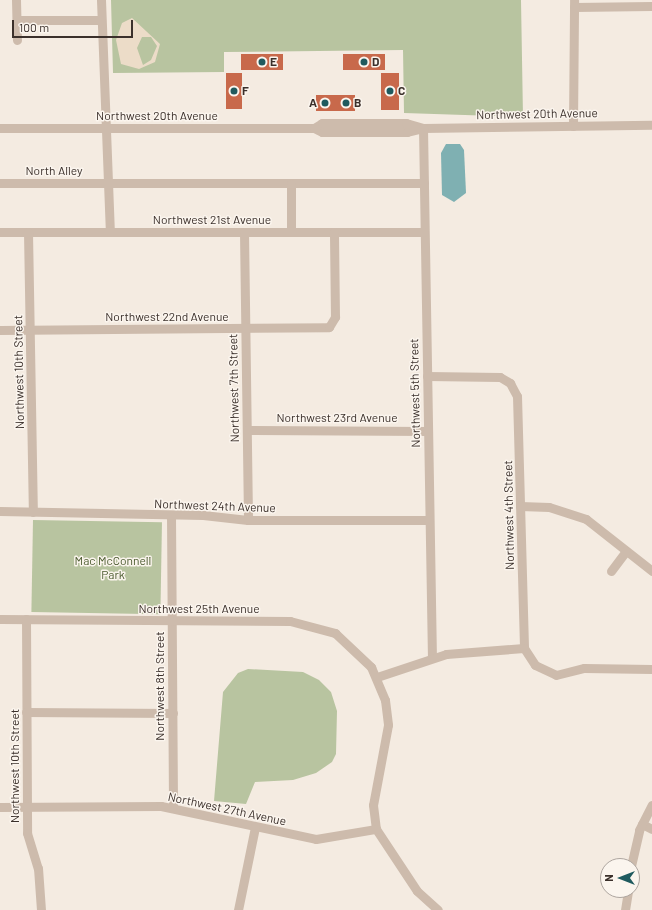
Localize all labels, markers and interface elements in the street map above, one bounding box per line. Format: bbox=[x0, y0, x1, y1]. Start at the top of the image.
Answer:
scale bar bbox=[14, 12, 135, 38]
text: 100 m bbox=[19, 20, 49, 34]
place label: E bbox=[270, 55, 277, 69]
place label: D bbox=[372, 55, 379, 69]
marker: E bbox=[257, 57, 267, 67]
marker: D bbox=[359, 57, 369, 67]
place label: F bbox=[242, 84, 249, 98]
place label: C bbox=[398, 84, 405, 98]
marker: F bbox=[229, 86, 239, 96]
marker: C bbox=[385, 86, 395, 96]
place label: A bbox=[309, 96, 317, 110]
place label: B bbox=[354, 96, 361, 110]
marker: A bbox=[320, 98, 330, 108]
marker: B bbox=[341, 98, 351, 108]
street label: Northwest 20th Avenue bbox=[476, 106, 598, 122]
street label: Northwest 20th Avenue bbox=[96, 109, 218, 123]
street label: North Alley bbox=[26, 164, 82, 178]
street label: Northwest 21st Avenue bbox=[153, 213, 271, 227]
street label: Northwest 22nd Avenue bbox=[105, 310, 229, 324]
street label: Northwest 10th Street bbox=[11, 315, 27, 429]
street label: Northwest 7th Street bbox=[226, 333, 242, 443]
street label: Northwest 5th Street bbox=[407, 338, 423, 448]
street label: Northwest 23rd Avenue bbox=[276, 411, 398, 425]
street label: Northwest 4th Street bbox=[501, 460, 517, 570]
street label: Northwest 24th Avenue bbox=[154, 497, 276, 515]
park label: Mac McConnell Park bbox=[75, 554, 151, 582]
street label: Northwest 25th Avenue bbox=[138, 602, 260, 616]
street label: Northwest 8th Street bbox=[153, 631, 167, 741]
street label: Northwest 10th Street bbox=[8, 709, 22, 823]
street label: Northwest 27th Avenue bbox=[166, 789, 288, 829]
north arrow bbox=[600, 858, 640, 898]
text: N bbox=[602, 874, 615, 882]

